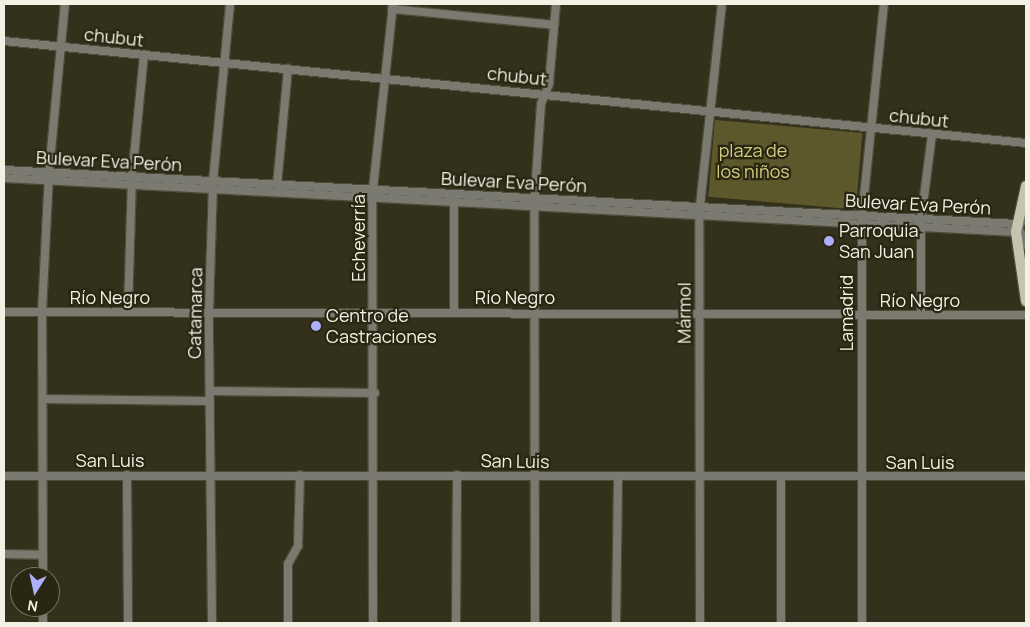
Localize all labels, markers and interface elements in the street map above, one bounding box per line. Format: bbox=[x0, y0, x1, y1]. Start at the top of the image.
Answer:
street label: chubut bbox=[83, 23, 145, 51]
street label: chubut bbox=[486, 62, 548, 90]
street label: chubut bbox=[888, 104, 950, 132]
park label: plaza de los niños bbox=[716, 140, 790, 182]
street label: Bulevar Eva Perón bbox=[35, 146, 183, 176]
street label: Bulevar Eva Perón bbox=[440, 167, 588, 197]
street label: Bulevar Eva Perón bbox=[844, 189, 992, 219]
street label: Echeverría bbox=[347, 194, 369, 282]
place label: Parroquia San Juan bbox=[839, 220, 918, 262]
marker: Parroquia San Juan bbox=[823, 235, 835, 247]
street label: Catamarca bbox=[183, 267, 207, 359]
street label: Lamadrid bbox=[835, 275, 857, 351]
street label: Mármol bbox=[673, 282, 695, 344]
street label: Río Negro bbox=[70, 286, 150, 308]
street label: Río Negro bbox=[475, 286, 555, 308]
street label: Río Negro bbox=[880, 289, 960, 311]
place label: Centro de Castraciones bbox=[326, 305, 437, 348]
marker: Centro de Castraciones bbox=[310, 320, 322, 332]
street label: San Luis bbox=[76, 449, 144, 471]
street label: San Luis bbox=[480, 450, 550, 472]
street label: San Luis bbox=[886, 451, 954, 473]
north arrow bbox=[10, 567, 60, 617]
text: N bbox=[26, 596, 39, 617]

